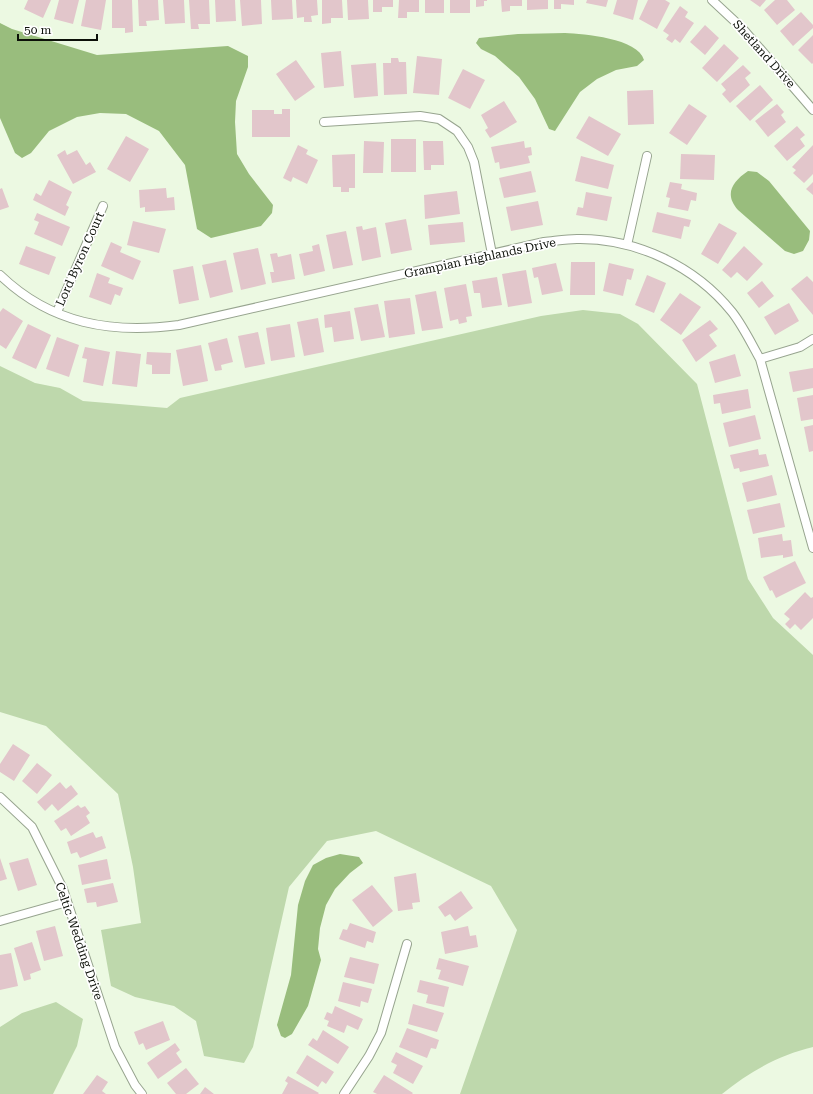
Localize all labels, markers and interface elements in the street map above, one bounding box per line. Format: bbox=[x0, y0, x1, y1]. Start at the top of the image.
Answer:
scale bar bbox=[18, 16, 97, 42]
street label: Shetland Drive bbox=[730, 17, 798, 91]
text: 50 m bbox=[24, 23, 51, 37]
street label: Lord Byron Court bbox=[53, 209, 107, 308]
street label: Grampian Highlands Drive bbox=[403, 235, 557, 281]
street label: Celtic Wedding Drive bbox=[52, 880, 106, 1002]

